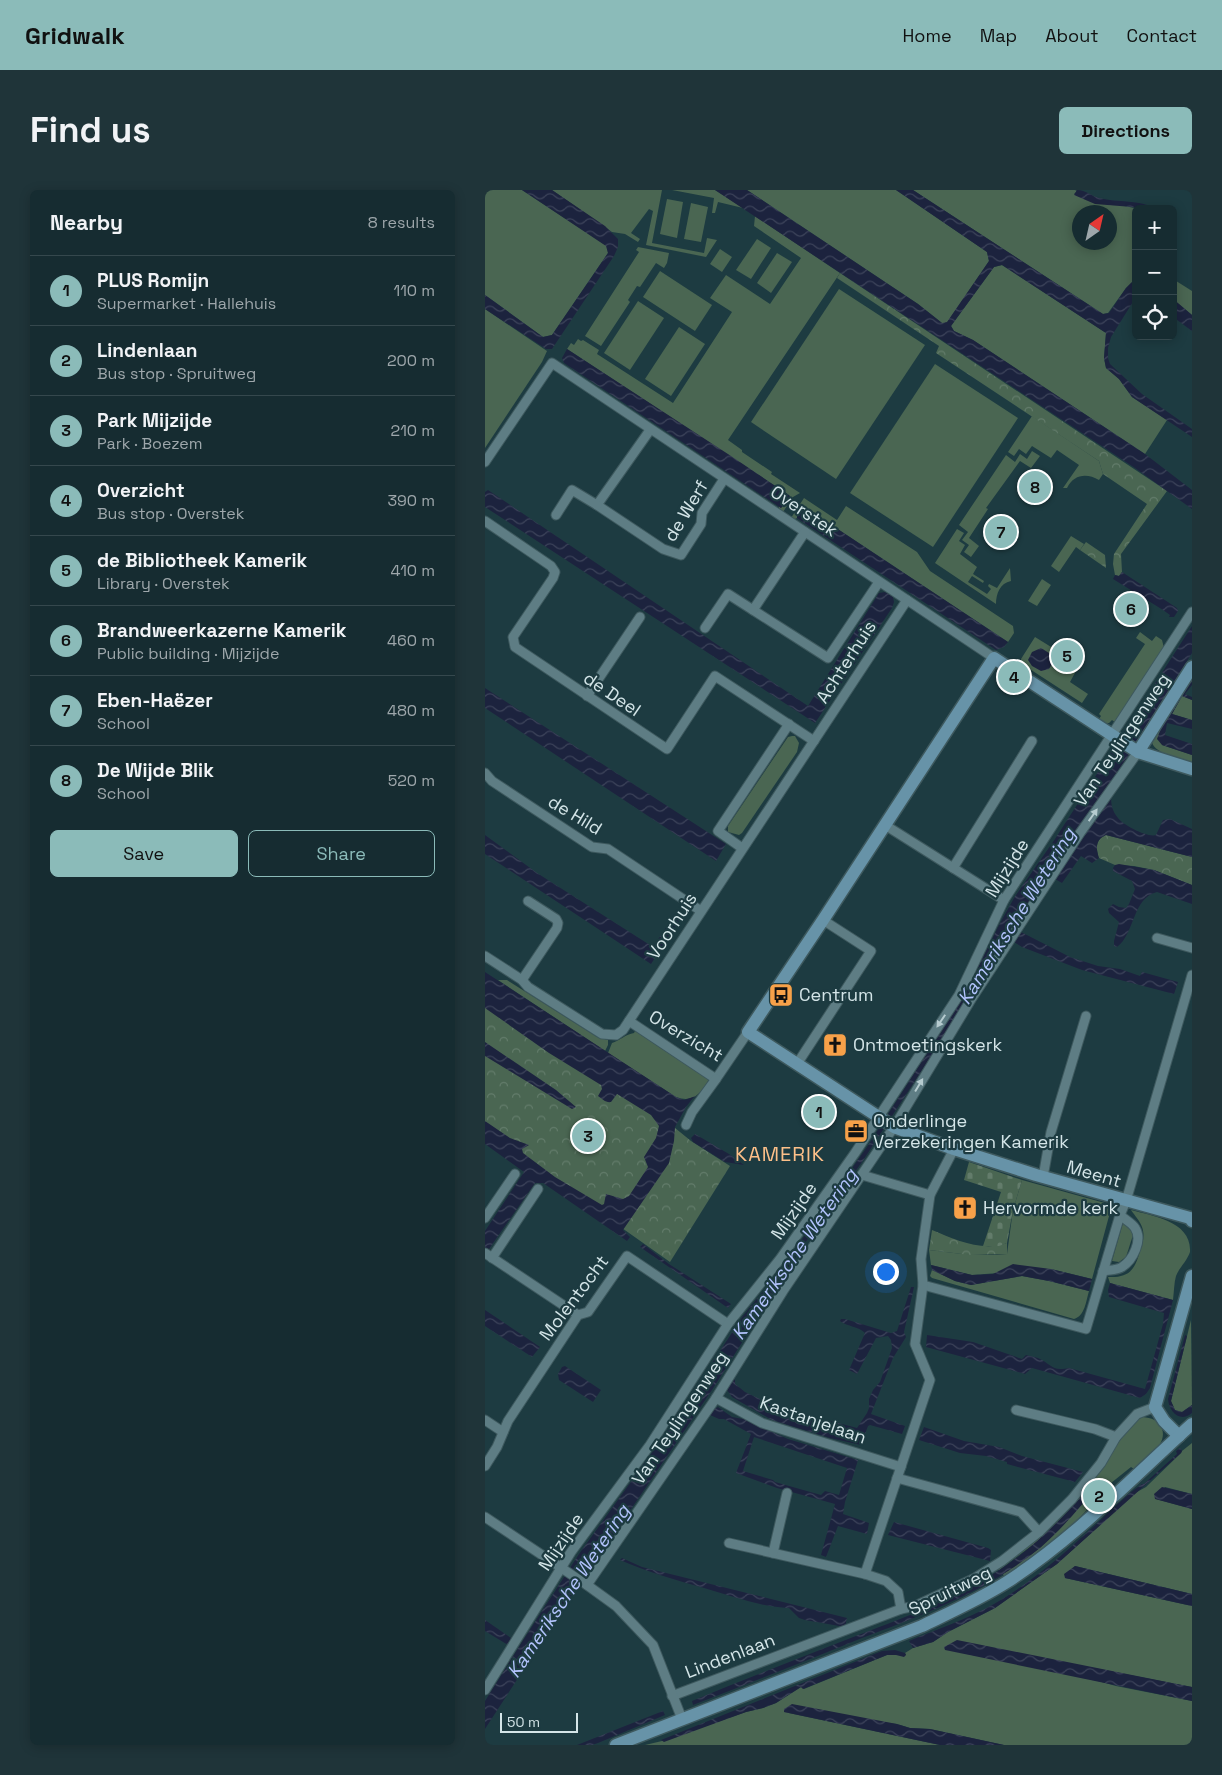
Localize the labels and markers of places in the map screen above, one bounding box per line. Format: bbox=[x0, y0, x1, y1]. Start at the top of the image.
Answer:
pin: 8 bbox=[1019, 468, 1051, 506]
pin: 7 bbox=[985, 513, 1017, 551]
pin: 6 bbox=[1115, 590, 1147, 628]
pin: 5 bbox=[1051, 637, 1083, 675]
pin: 4 bbox=[998, 658, 1030, 696]
bus stop icon: Centrum bbox=[768, 982, 794, 1008]
place label: Centrum bbox=[799, 983, 874, 1006]
church icon: Ontmoetingskerk bbox=[822, 1032, 848, 1058]
place label: Ontmoetingskerk bbox=[853, 1033, 1002, 1056]
pin: 1 bbox=[803, 1093, 835, 1131]
place label: Onderlinge Verzekeringen Kamerik bbox=[873, 1109, 1069, 1153]
pin: 3 bbox=[572, 1117, 604, 1155]
office icon: Onderlinge Verzekeringen Kamerik bbox=[843, 1118, 869, 1144]
church icon: Hervormde kerk bbox=[952, 1195, 978, 1221]
place label: Hervormde kerk bbox=[983, 1196, 1118, 1219]
pin: 2 bbox=[1083, 1477, 1115, 1515]

